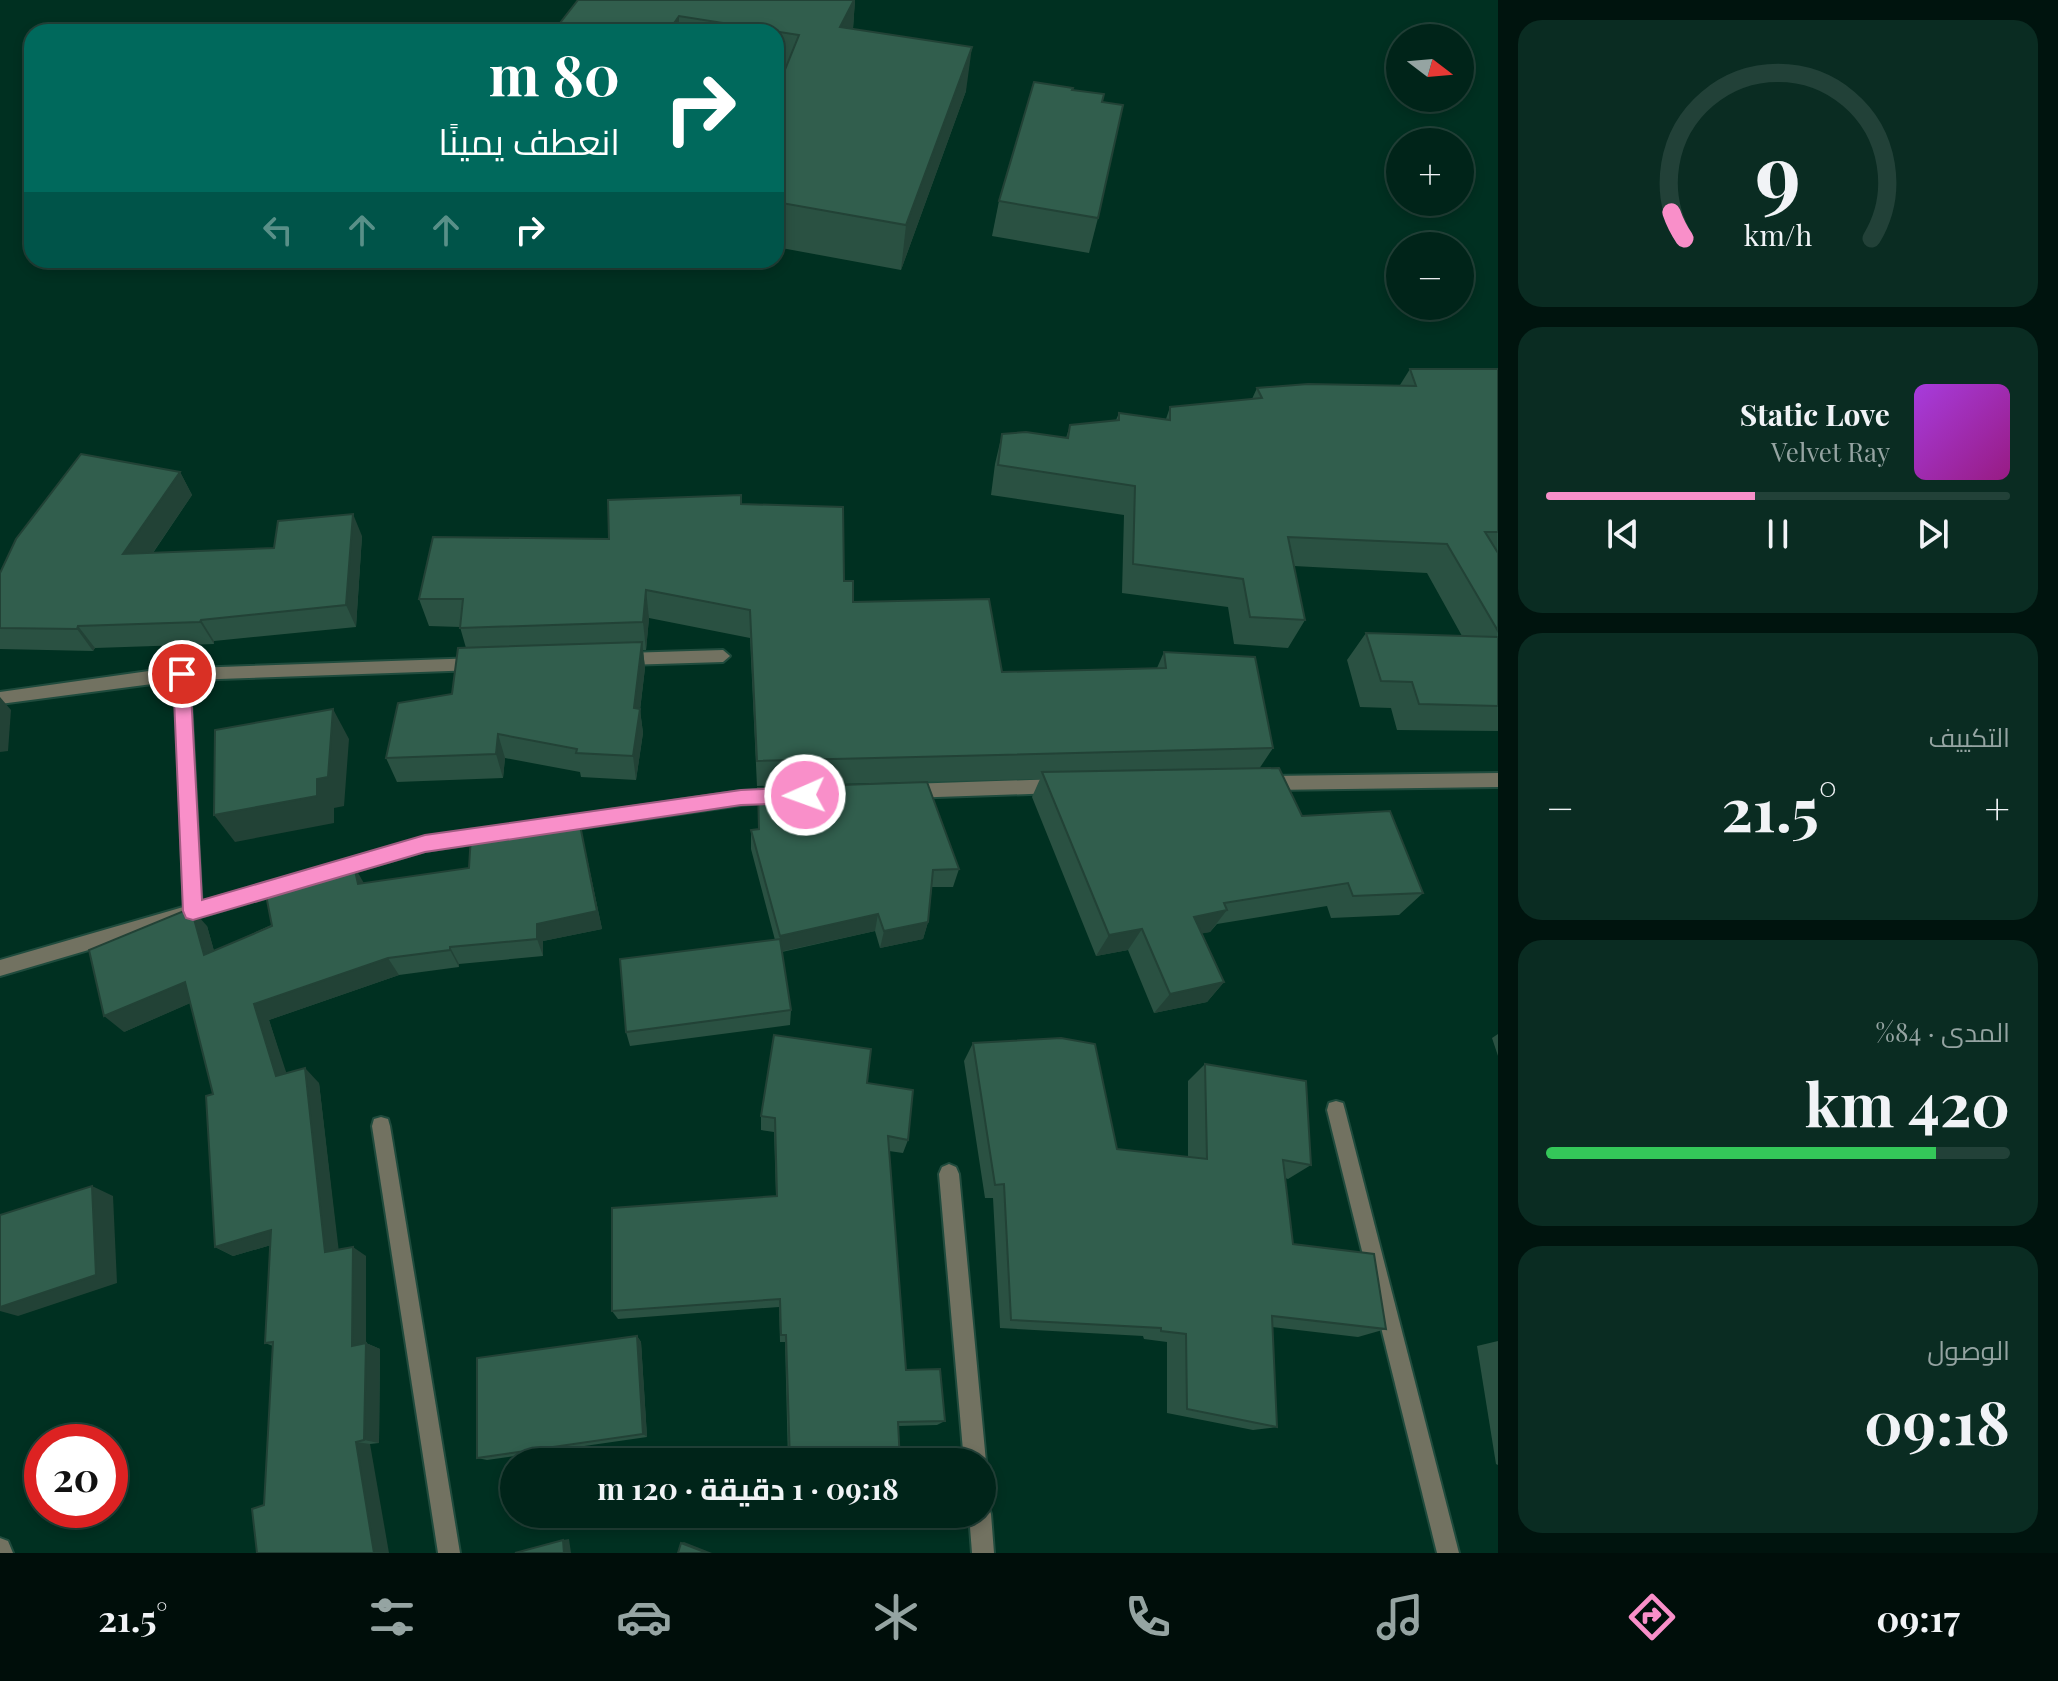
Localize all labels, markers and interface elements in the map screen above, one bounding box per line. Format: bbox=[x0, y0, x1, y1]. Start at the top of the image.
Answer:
north arrow bbox=[1386, 24, 1474, 112]
map controls bbox=[1386, 24, 1474, 320]
text: 80 m bbox=[489, 36, 620, 111]
icon: right bbox=[648, 56, 752, 160]
text: 9 bbox=[1755, 115, 1801, 226]
text: انعطف يمينًا bbox=[438, 116, 620, 164]
button: + bbox=[1386, 128, 1474, 216]
icon: left bbox=[256, 208, 300, 252]
icon: ahead bbox=[340, 208, 384, 252]
icon: ahead bbox=[424, 208, 468, 252]
icon: right bbox=[508, 208, 552, 252]
text: km/h bbox=[1744, 215, 1812, 253]
button: − bbox=[1386, 232, 1474, 320]
text: Static Love bbox=[1740, 394, 1890, 434]
text: Velvet Ray bbox=[1771, 434, 1890, 469]
icon: previous bbox=[1601, 512, 1645, 556]
icon: pause bbox=[1756, 512, 1800, 556]
icon: next bbox=[1911, 512, 1955, 556]
pin bbox=[148, 640, 216, 708]
icon: arrive bbox=[160, 652, 204, 696]
text: التكييف bbox=[1928, 719, 2010, 754]
position arrow bbox=[763, 753, 847, 837]
text: 21.5° bbox=[1721, 767, 1837, 847]
text: − bbox=[1546, 777, 1574, 836]
text: + bbox=[1984, 777, 2010, 836]
text: المدى · 84% bbox=[1876, 1014, 2010, 1049]
text: 420 km bbox=[1805, 1062, 2010, 1142]
text: الوصول bbox=[1927, 1332, 2010, 1367]
text: 09:18 bbox=[1864, 1380, 2010, 1460]
speed limit sign: 20 bbox=[24, 1424, 128, 1528]
text: 09:18 · 1 دقيقة · 120 m bbox=[597, 1468, 899, 1508]
icon: filters bbox=[364, 1589, 420, 1645]
icon: car bbox=[616, 1589, 672, 1645]
icon: climate bbox=[868, 1589, 924, 1645]
icon: phone bbox=[1120, 1589, 1176, 1645]
icon: music bbox=[1372, 1589, 1428, 1645]
icon: directions bbox=[1624, 1589, 1680, 1645]
text: 21.5° bbox=[98, 1593, 168, 1641]
text: 09:17 bbox=[1876, 1593, 1960, 1641]

